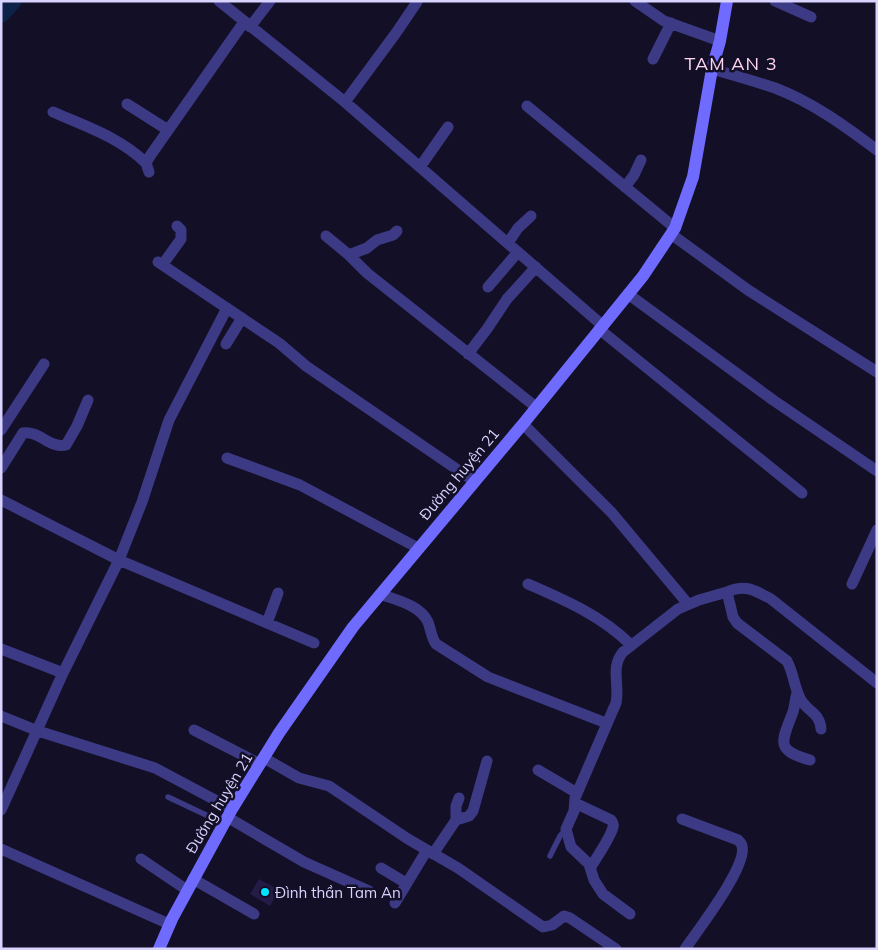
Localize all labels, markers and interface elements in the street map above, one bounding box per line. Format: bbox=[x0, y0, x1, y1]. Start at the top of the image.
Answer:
district label: TAM AN 3 bbox=[684, 52, 778, 75]
street label: Đường huyện 21 bbox=[415, 424, 503, 524]
street label: Đường huyện 21 bbox=[181, 749, 257, 857]
place label: Đình thần Tam An bbox=[275, 883, 401, 902]
marker: Đình thần Tam An bbox=[259, 886, 271, 898]

